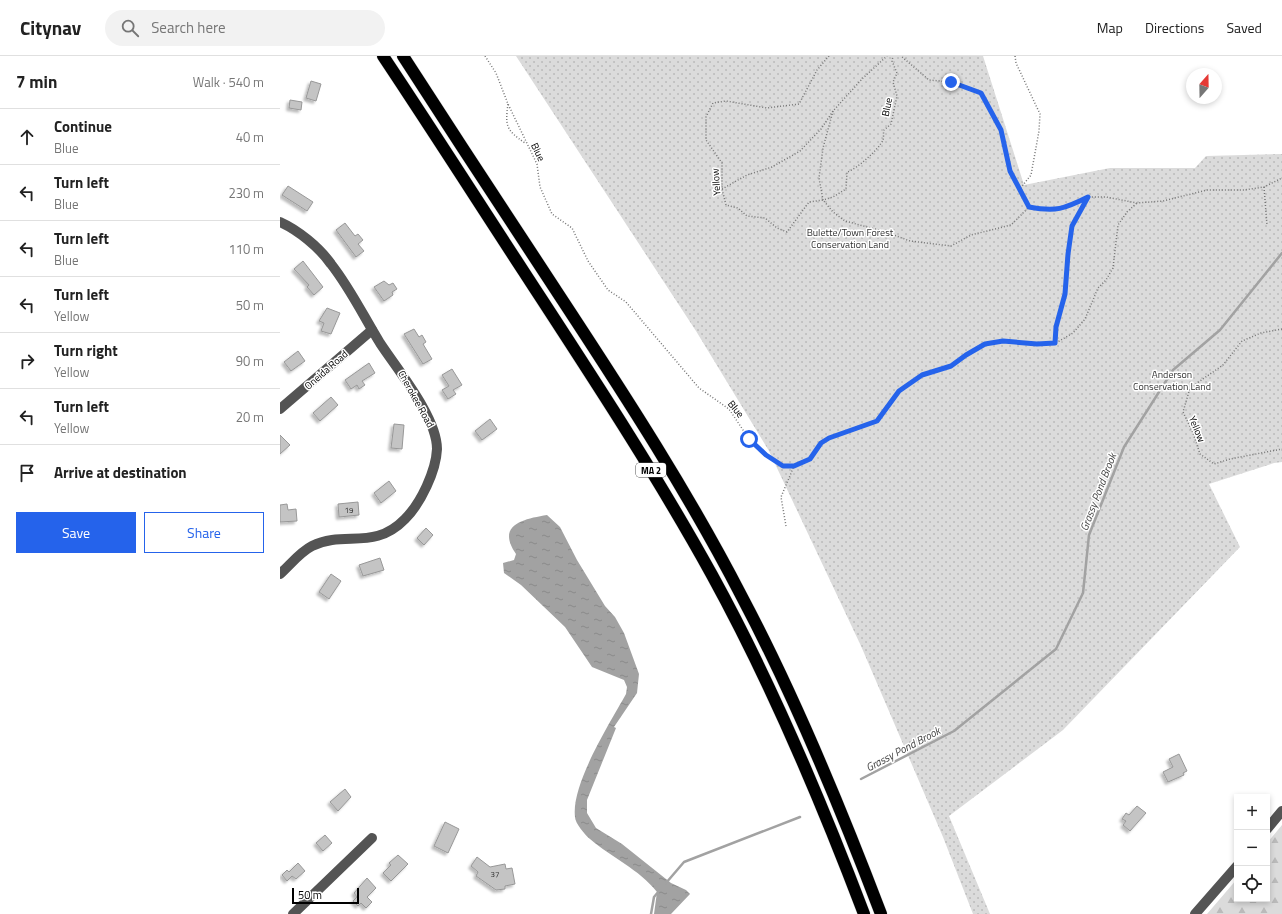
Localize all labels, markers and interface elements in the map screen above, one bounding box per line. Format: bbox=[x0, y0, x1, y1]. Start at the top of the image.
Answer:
search box bbox=[105, 10, 385, 46]
text: Citynav bbox=[20, 13, 81, 42]
text: Search here bbox=[151, 16, 226, 39]
icon: search bbox=[119, 17, 141, 39]
text: Map bbox=[1097, 17, 1123, 38]
text: Directions bbox=[1145, 17, 1204, 38]
text: Saved bbox=[1226, 17, 1262, 38]
north arrow bbox=[1186, 68, 1222, 104]
text: 7 min bbox=[16, 69, 57, 95]
text: Walk · 540 m bbox=[193, 72, 264, 92]
route end bbox=[942, 73, 960, 91]
street label: Blue bbox=[878, 96, 896, 118]
text: Continue bbox=[54, 115, 112, 138]
icon: ahead bbox=[16, 126, 38, 148]
text: 40 m bbox=[236, 127, 264, 147]
text: Blue bbox=[54, 138, 78, 158]
street label: Blue bbox=[527, 140, 549, 164]
street label: Yellow bbox=[708, 168, 724, 196]
text: Turn left bbox=[54, 171, 109, 194]
icon: left bbox=[16, 182, 38, 204]
text: 230 m bbox=[228, 183, 264, 203]
text: Blue bbox=[54, 194, 78, 214]
park label: Bulette/Town Forest Conservation Land bbox=[807, 225, 894, 252]
text: Turn left bbox=[54, 227, 109, 250]
icon: left bbox=[16, 238, 38, 260]
text: 110 m bbox=[228, 239, 264, 259]
text: Blue bbox=[54, 250, 78, 270]
text: Turn left bbox=[54, 283, 109, 306]
icon: left bbox=[16, 294, 38, 316]
text: 50 m bbox=[236, 295, 264, 315]
text: Yellow bbox=[54, 306, 89, 326]
text: Turn right bbox=[54, 339, 118, 362]
street label: Oneida Road bbox=[301, 347, 351, 393]
icon: right bbox=[16, 350, 38, 372]
text: 90 m bbox=[236, 351, 264, 371]
text: Yellow bbox=[54, 362, 89, 382]
park label: Anderson Conservation Land bbox=[1133, 367, 1211, 394]
street label: Cherokee Road bbox=[394, 368, 438, 430]
text: Turn left bbox=[54, 395, 109, 418]
street label: Blue bbox=[724, 397, 748, 421]
icon: left bbox=[16, 406, 38, 428]
text: 20 m bbox=[236, 407, 264, 427]
street label: Yellow bbox=[1185, 414, 1209, 445]
text: Yellow bbox=[54, 418, 89, 438]
route start bbox=[740, 430, 758, 448]
water label: Grassy Pond Brook bbox=[1076, 450, 1121, 533]
text: Arrive at destination bbox=[54, 461, 187, 484]
icon: arrive bbox=[16, 462, 38, 484]
road number: MA 2 bbox=[636, 463, 666, 477]
house number: 19 bbox=[345, 504, 354, 516]
button: Save bbox=[16, 512, 136, 553]
button: Share bbox=[144, 512, 264, 553]
water label: Grassy Pond Brook bbox=[863, 722, 944, 775]
map controls bbox=[1234, 794, 1270, 902]
button: + bbox=[1234, 794, 1270, 830]
button: − bbox=[1234, 830, 1270, 866]
button: locate bbox=[1234, 866, 1270, 902]
house number: 37 bbox=[491, 868, 499, 880]
scale bar bbox=[292, 886, 359, 905]
text: 50 m bbox=[298, 887, 322, 903]

